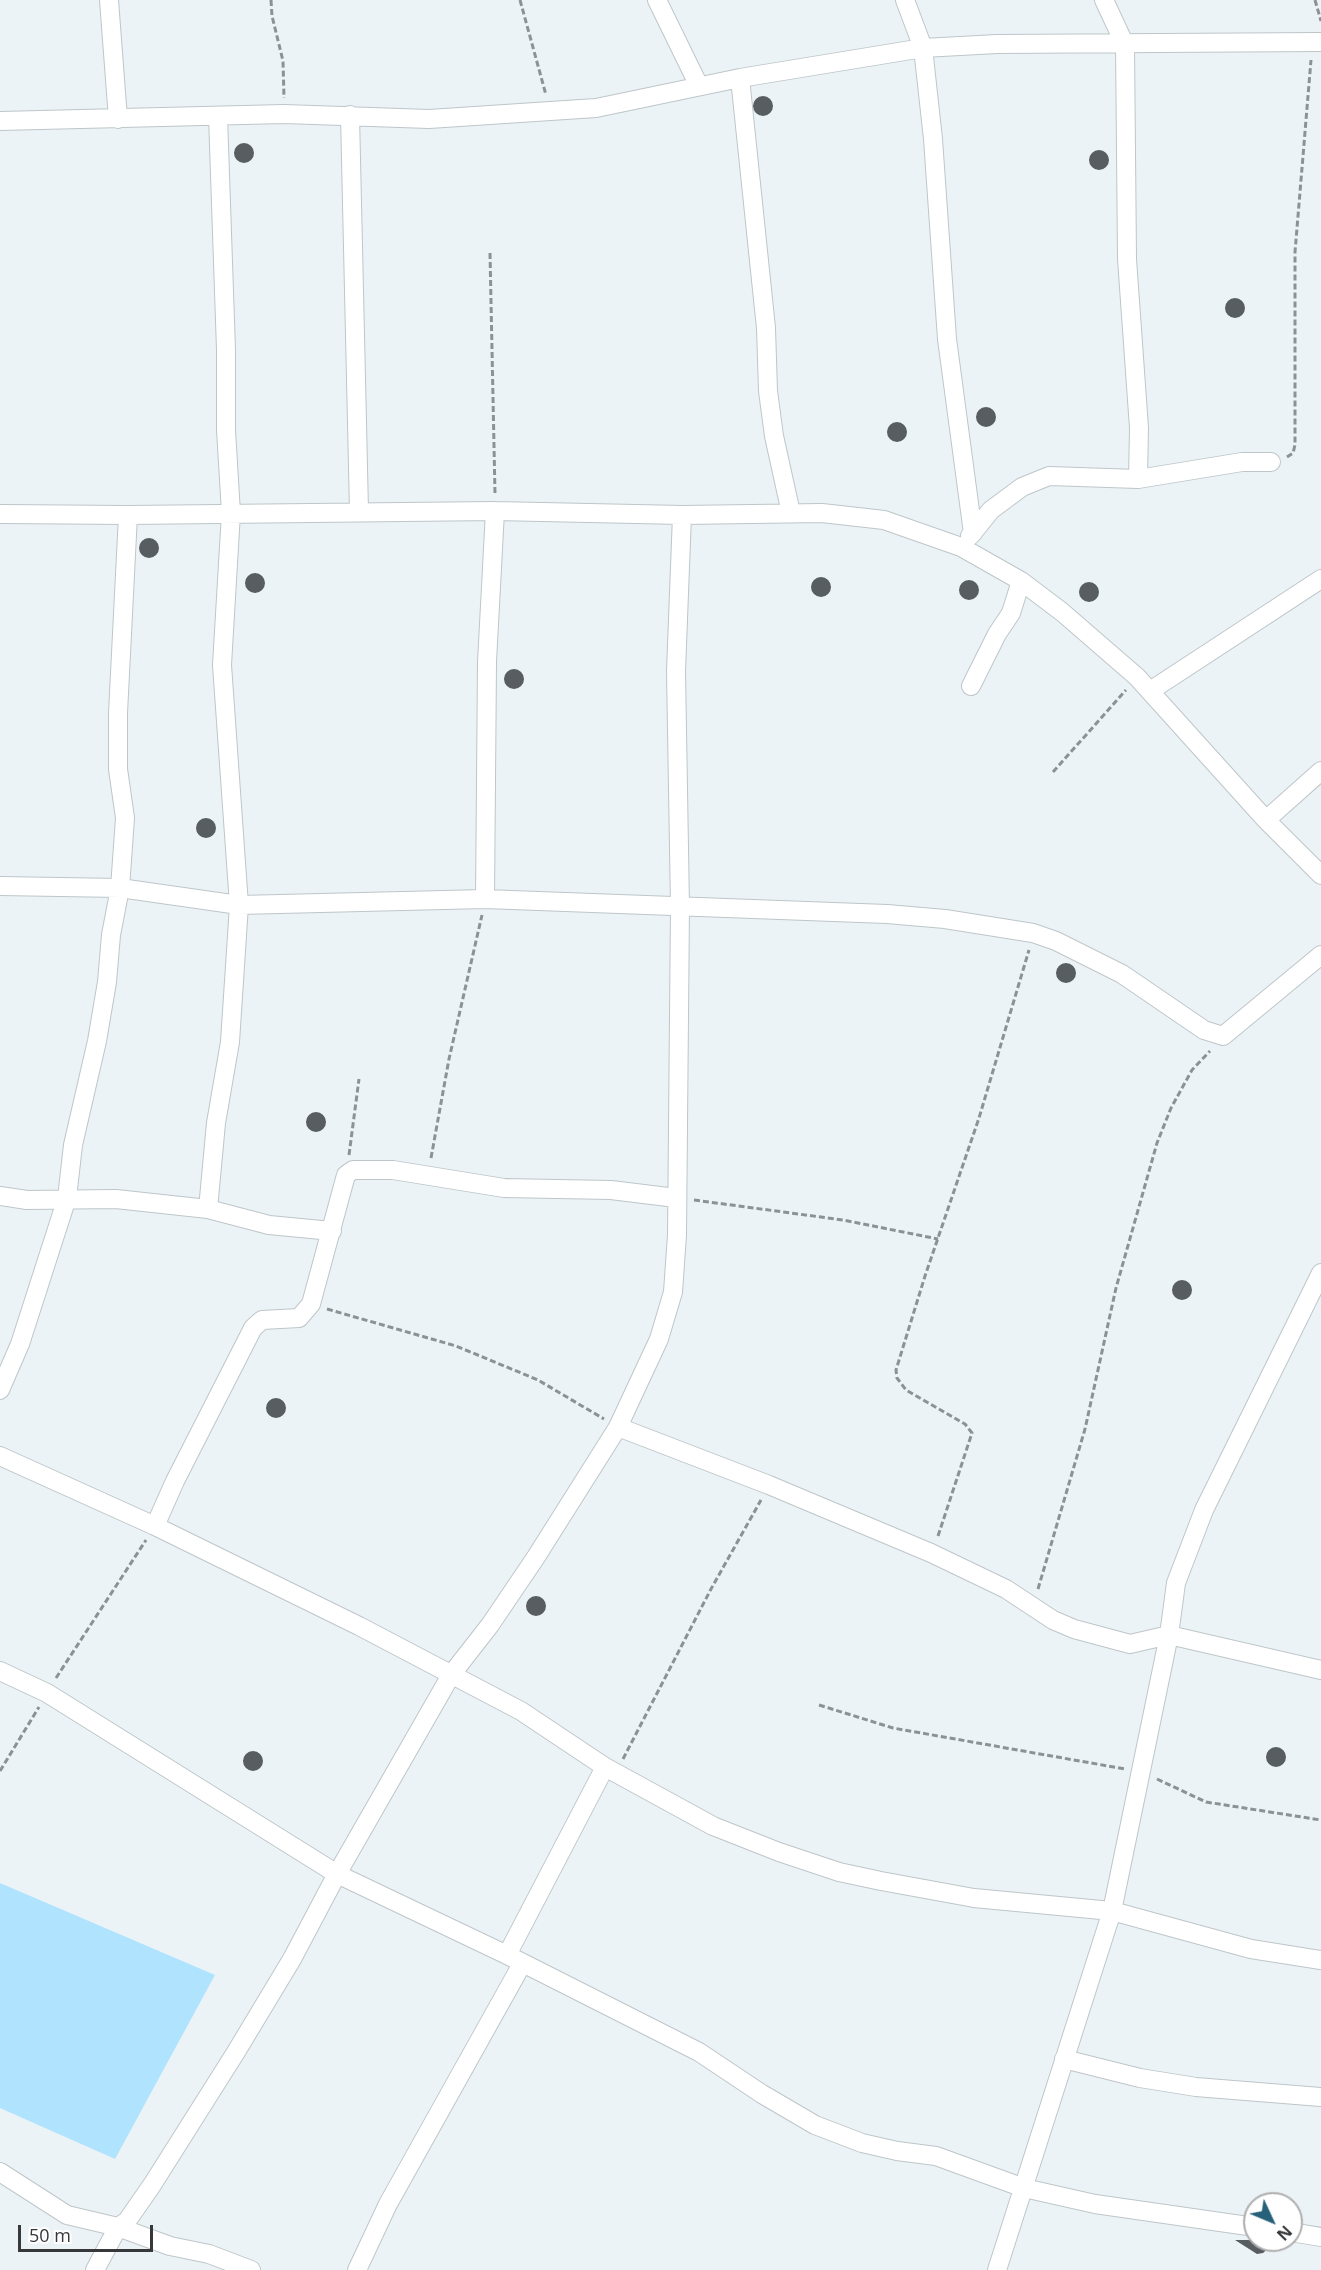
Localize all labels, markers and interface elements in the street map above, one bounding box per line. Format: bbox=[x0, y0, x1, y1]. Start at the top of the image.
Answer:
north arrow bbox=[1243, 2192, 1303, 2252]
scale bar bbox=[21, 2213, 156, 2251]
text: N bbox=[1272, 2221, 1297, 2245]
text: 50 m bbox=[29, 2223, 71, 2247]

